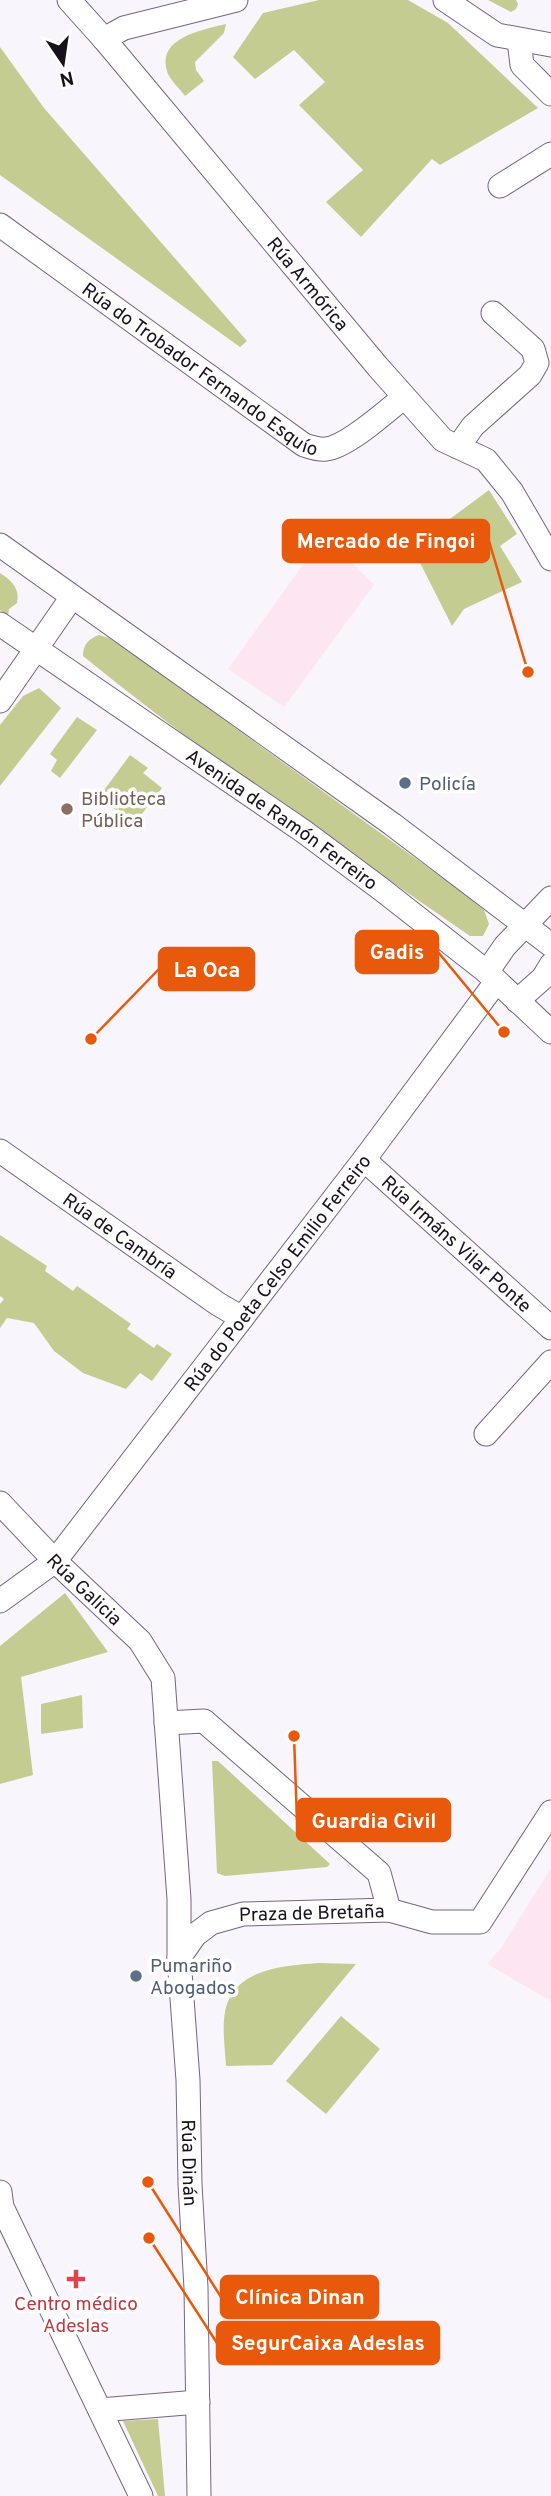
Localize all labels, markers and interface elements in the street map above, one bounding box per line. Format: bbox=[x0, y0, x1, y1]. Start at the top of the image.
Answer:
north arrow bbox=[28, 28, 98, 98]
text: N bbox=[57, 64, 76, 91]
street label: Rúa Armórica bbox=[261, 233, 353, 337]
street label: Rúa do Trobador Fernando Esquío bbox=[76, 278, 320, 463]
callout: Mercado de Fingoi bbox=[283, 520, 489, 562]
text: Mercado de Fingoi bbox=[297, 529, 475, 556]
street label: Avenida de Ramón Ferreiro bbox=[181, 745, 382, 896]
place label: Policía bbox=[419, 773, 476, 797]
marker: Policía bbox=[397, 775, 413, 791]
place label: Biblioteca Pública bbox=[81, 788, 166, 834]
marker: Biblioteca Pública bbox=[59, 801, 75, 817]
callout: Gadis bbox=[356, 931, 438, 973]
text: Gadis bbox=[370, 940, 424, 967]
callout: La Oca bbox=[159, 948, 254, 990]
text: La Oca bbox=[174, 958, 240, 985]
street label: Rúa do Poeta Celso Emilio Ferreiro bbox=[180, 1151, 377, 1397]
street label: Rúa Irmáns Vilar Ponte bbox=[375, 1171, 536, 1319]
street label: Rúa de Cambría bbox=[57, 1189, 181, 1286]
street label: Rúa Galicia bbox=[40, 1550, 126, 1632]
callout: Guardia Civil bbox=[297, 1799, 450, 1841]
text: Guardia Civil bbox=[312, 1809, 436, 1836]
street label: Praza de Bretaña bbox=[239, 1900, 385, 1928]
place label: Pumariño Abogados bbox=[150, 1955, 236, 2001]
marker: Pumariño Abogados bbox=[128, 1968, 144, 1984]
street label: Rúa Dinán bbox=[175, 2119, 201, 2207]
marker: Centro médico Adeslas bbox=[66, 2269, 86, 2289]
callout: Clínica Dinan bbox=[221, 2276, 378, 2318]
text: Clínica Dinan bbox=[235, 2285, 365, 2312]
place label: Centro médico Adeslas bbox=[14, 2293, 138, 2339]
callout: SegurCaixa Adeslas bbox=[217, 2322, 439, 2364]
text: SegurCaixa Adeslas bbox=[231, 2331, 425, 2358]

